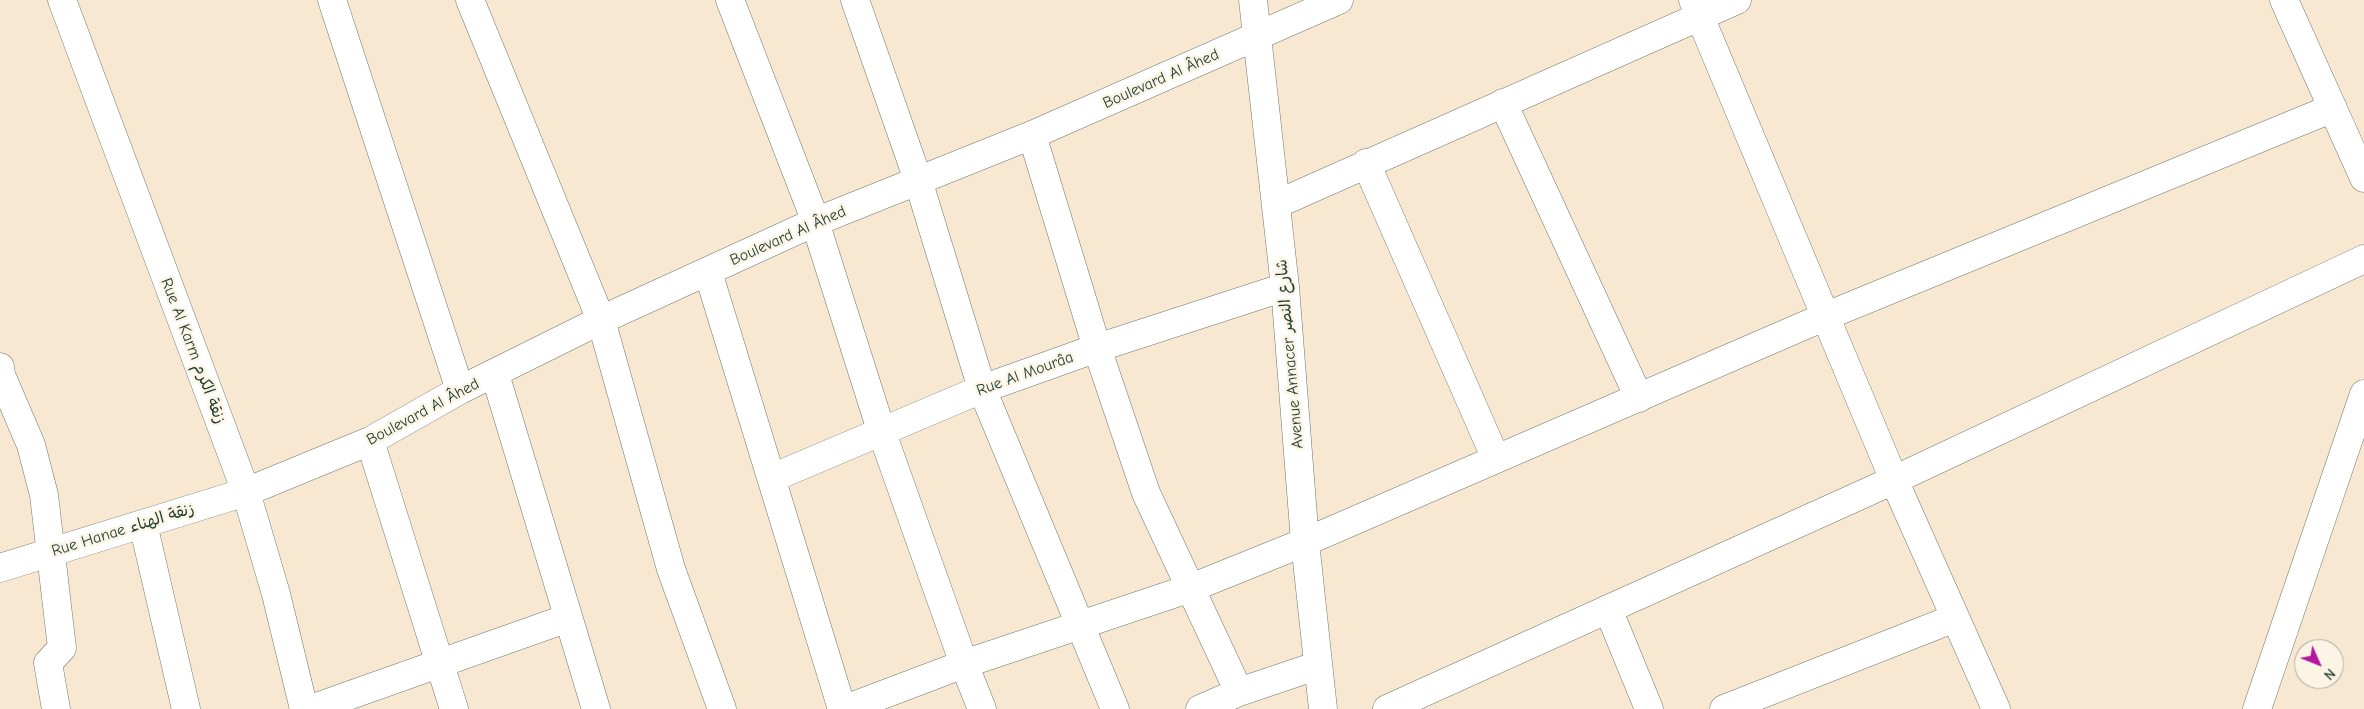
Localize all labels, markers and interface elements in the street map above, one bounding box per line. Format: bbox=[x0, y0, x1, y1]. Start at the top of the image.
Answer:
street label: Boulevard Al Âhed bbox=[1100, 45, 1222, 113]
street label: Boulevard Al Âhed bbox=[727, 202, 849, 270]
street label: Avenue Annacer شارع النصر bbox=[1272, 259, 1308, 449]
street label: Rue Al Karm زنقة الكرم bbox=[156, 276, 230, 426]
street label: Rue Al Mourâa bbox=[974, 348, 1076, 400]
street label: Boulevard Al Âhed bbox=[363, 374, 483, 450]
street label: Rue Hanae زنقة الهناء bbox=[49, 499, 197, 561]
north arrow bbox=[2294, 639, 2344, 689]
text: N bbox=[2320, 665, 2339, 683]

